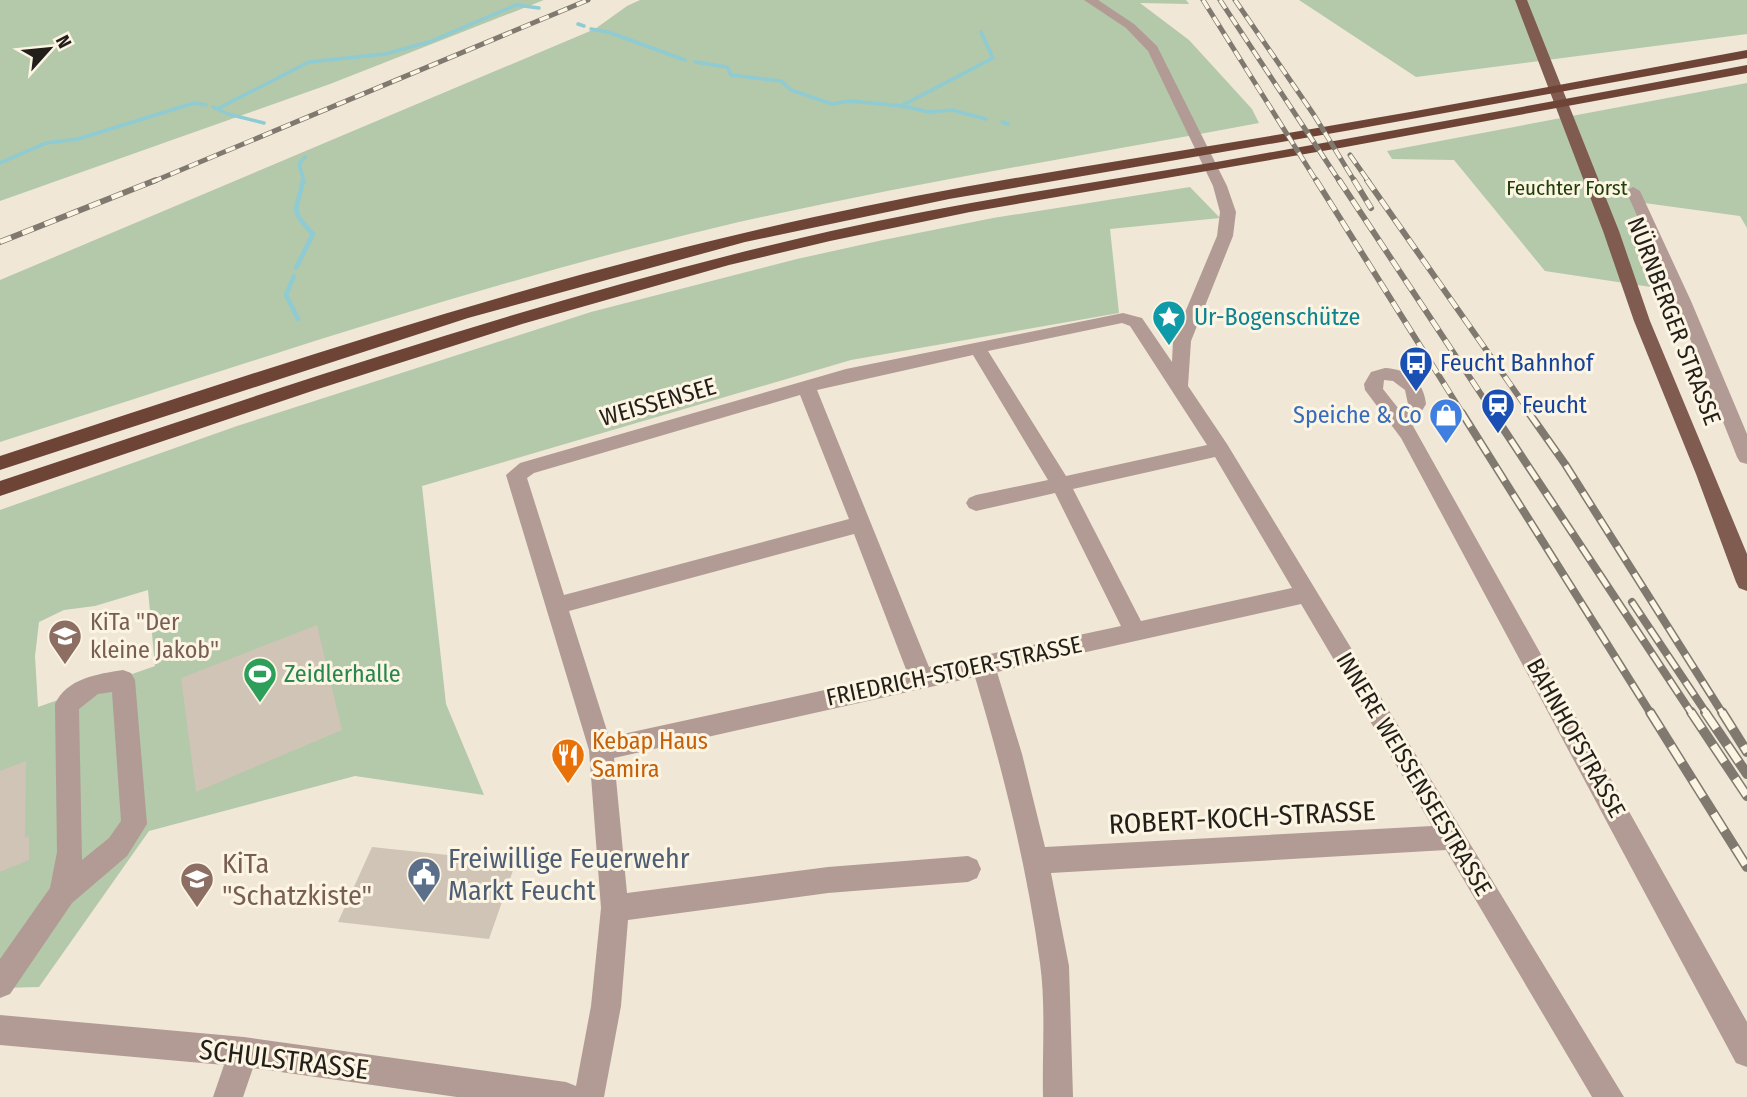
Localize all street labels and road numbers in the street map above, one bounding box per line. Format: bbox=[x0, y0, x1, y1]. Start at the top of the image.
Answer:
street label: NÜRNBERGER STRASSE bbox=[1621, 213, 1727, 429]
street label: WEISSENSEE bbox=[597, 372, 719, 432]
street label: FRIEDRICH-STOER-STRASSE bbox=[824, 630, 1084, 712]
street label: INNERE WEISSENSEESTRASSE bbox=[1330, 647, 1498, 901]
street label: BAHNHOFSTRASSE bbox=[1521, 654, 1631, 822]
street label: ROBERT-KOCH-STRASSE bbox=[1108, 794, 1376, 841]
street label: SCHULSTRASSE bbox=[197, 1033, 370, 1086]

